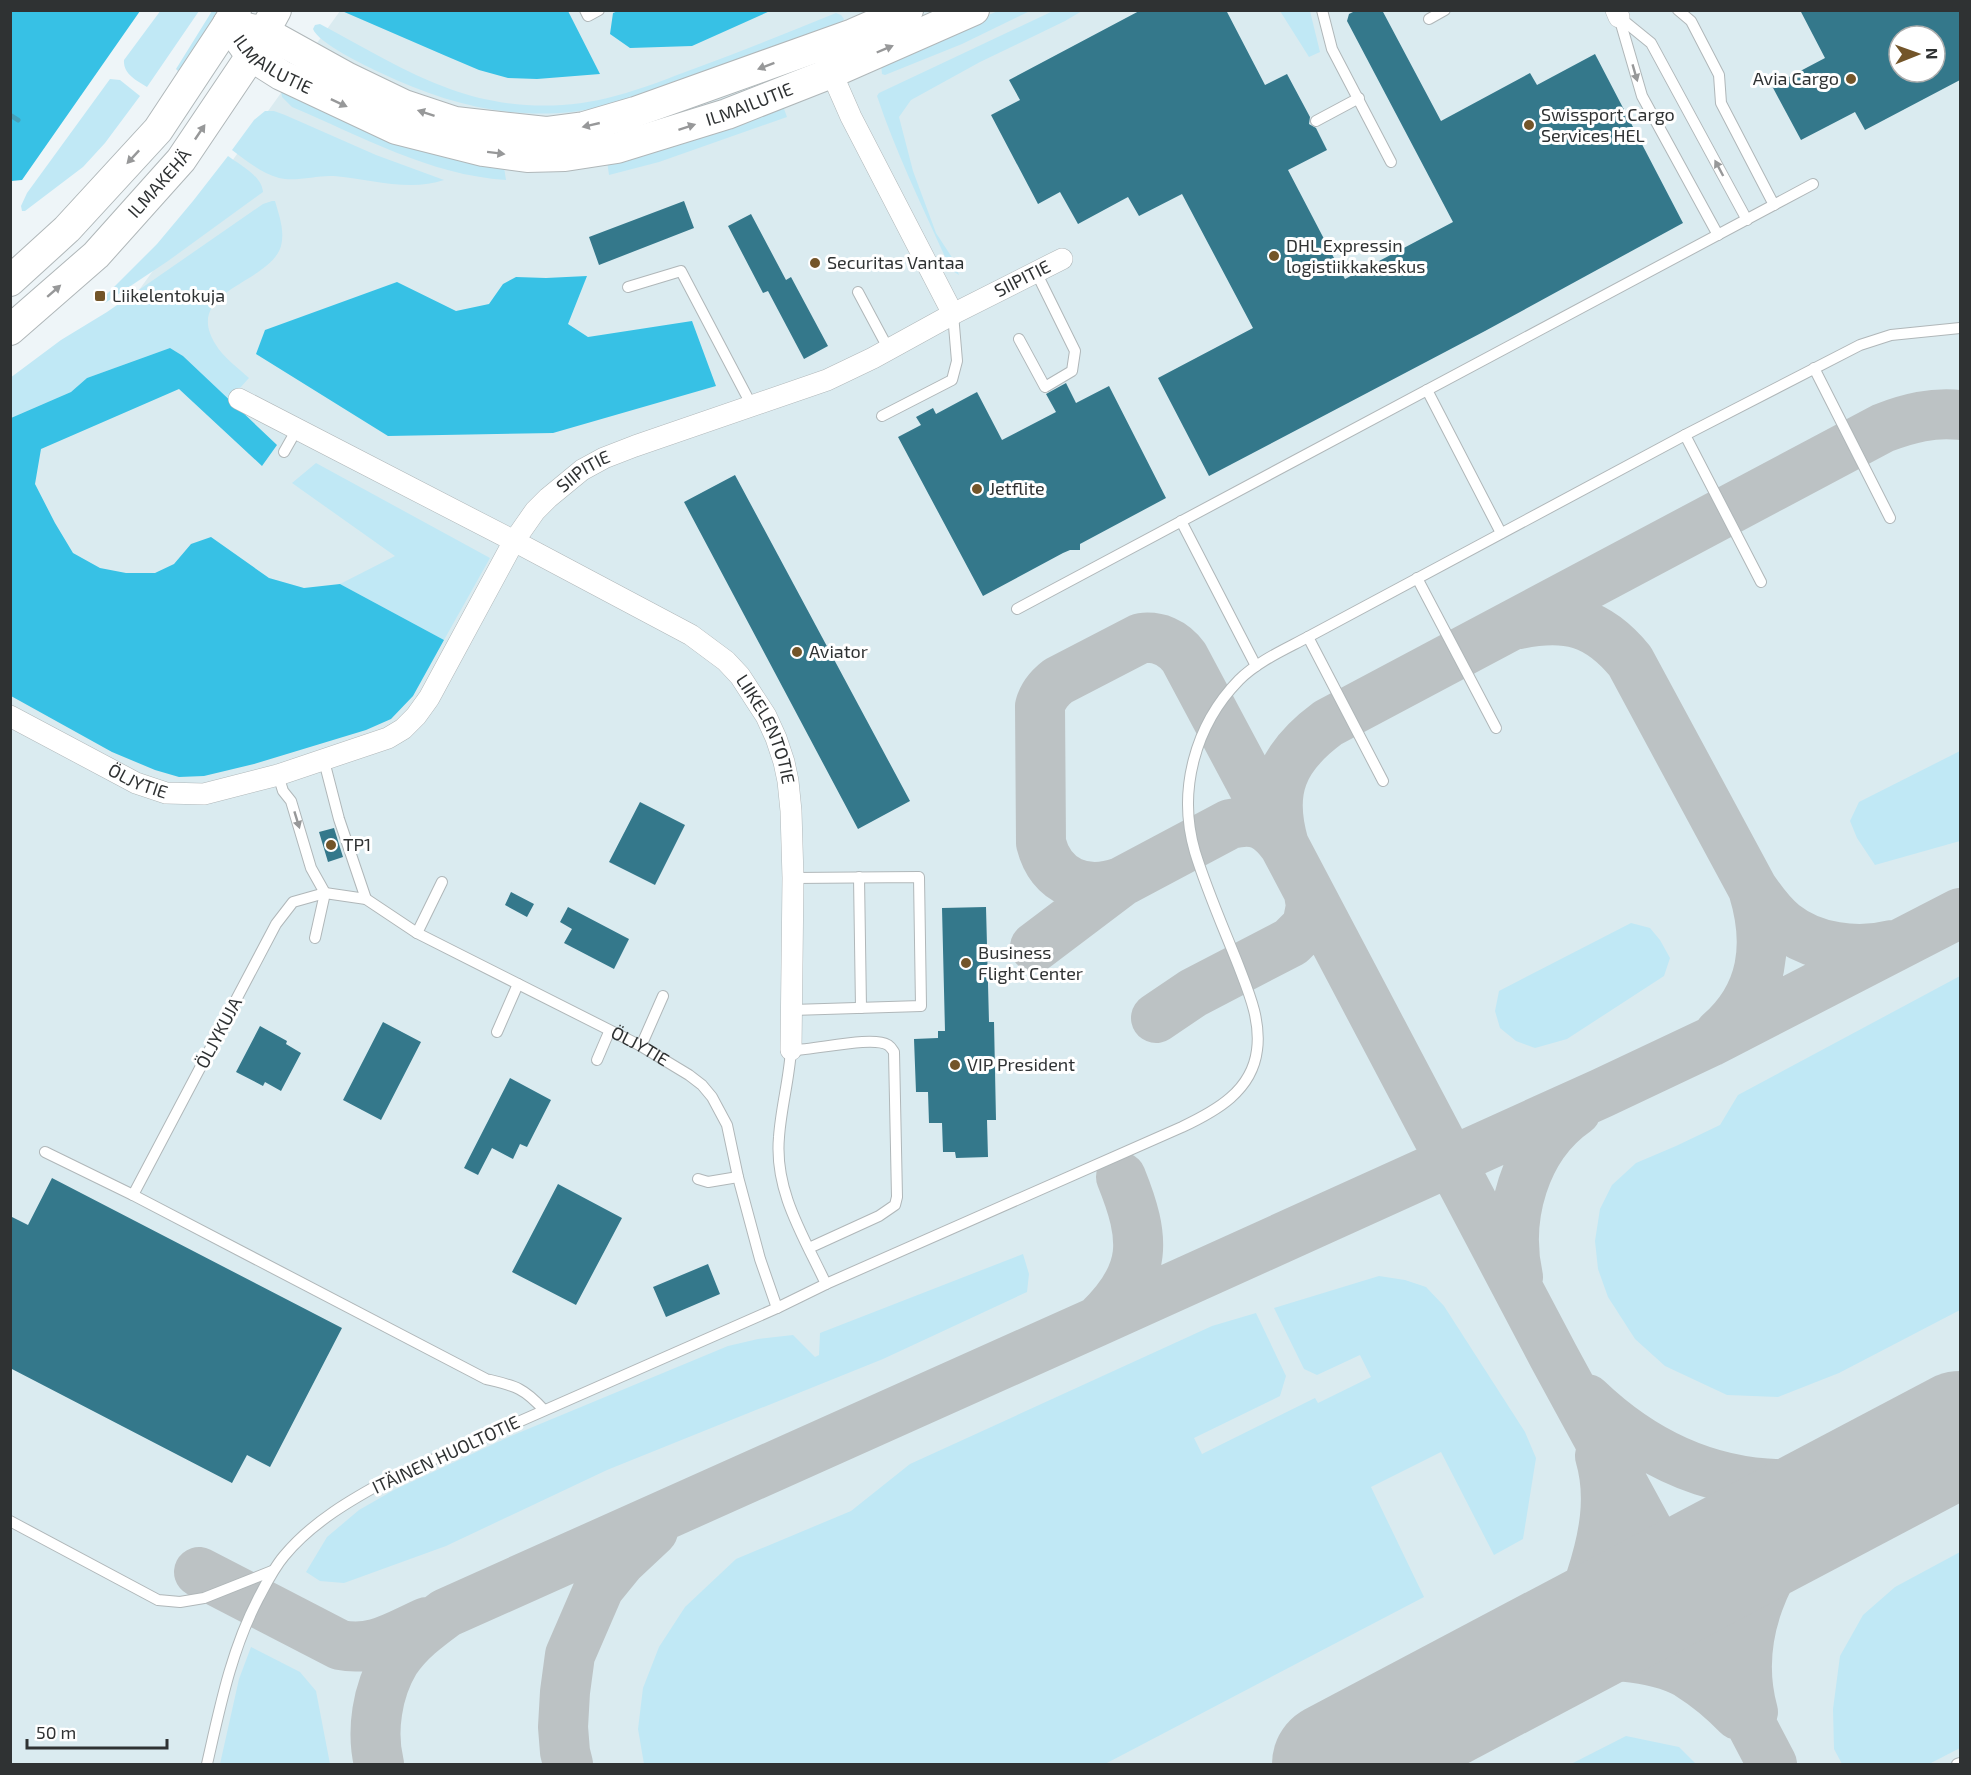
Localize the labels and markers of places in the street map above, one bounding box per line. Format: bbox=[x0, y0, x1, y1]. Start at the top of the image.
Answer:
place label: Avia Cargo bbox=[1753, 67, 1839, 89]
marker: Avia Cargo bbox=[1844, 72, 1858, 86]
place label: Swissport Cargo Services HEL bbox=[1541, 103, 1675, 146]
marker: Swissport Cargo Services HEL bbox=[1522, 118, 1536, 132]
place label: DHL Expressin logistiikkakeskus bbox=[1286, 234, 1425, 277]
marker: DHL Expressin logistiikkakeskus bbox=[1267, 249, 1281, 263]
place label: Securitas Vantaa bbox=[827, 251, 964, 273]
marker: Securitas Vantaa bbox=[808, 256, 822, 270]
place label: Liikelentokuja bbox=[112, 284, 225, 306]
marker: Liikelentokuja bbox=[93, 289, 107, 303]
place label: Jetflite bbox=[989, 477, 1045, 499]
marker: Jetflite bbox=[970, 482, 984, 496]
place label: Aviator bbox=[809, 640, 868, 662]
marker: Aviator bbox=[790, 645, 804, 659]
place label: TP1 bbox=[343, 833, 371, 855]
marker: TP1 bbox=[324, 838, 338, 852]
place label: Business Flight Center bbox=[978, 941, 1083, 984]
marker: Business Flight Center bbox=[959, 956, 973, 970]
place label: VIP President bbox=[967, 1053, 1075, 1075]
marker: VIP President bbox=[948, 1058, 962, 1072]

